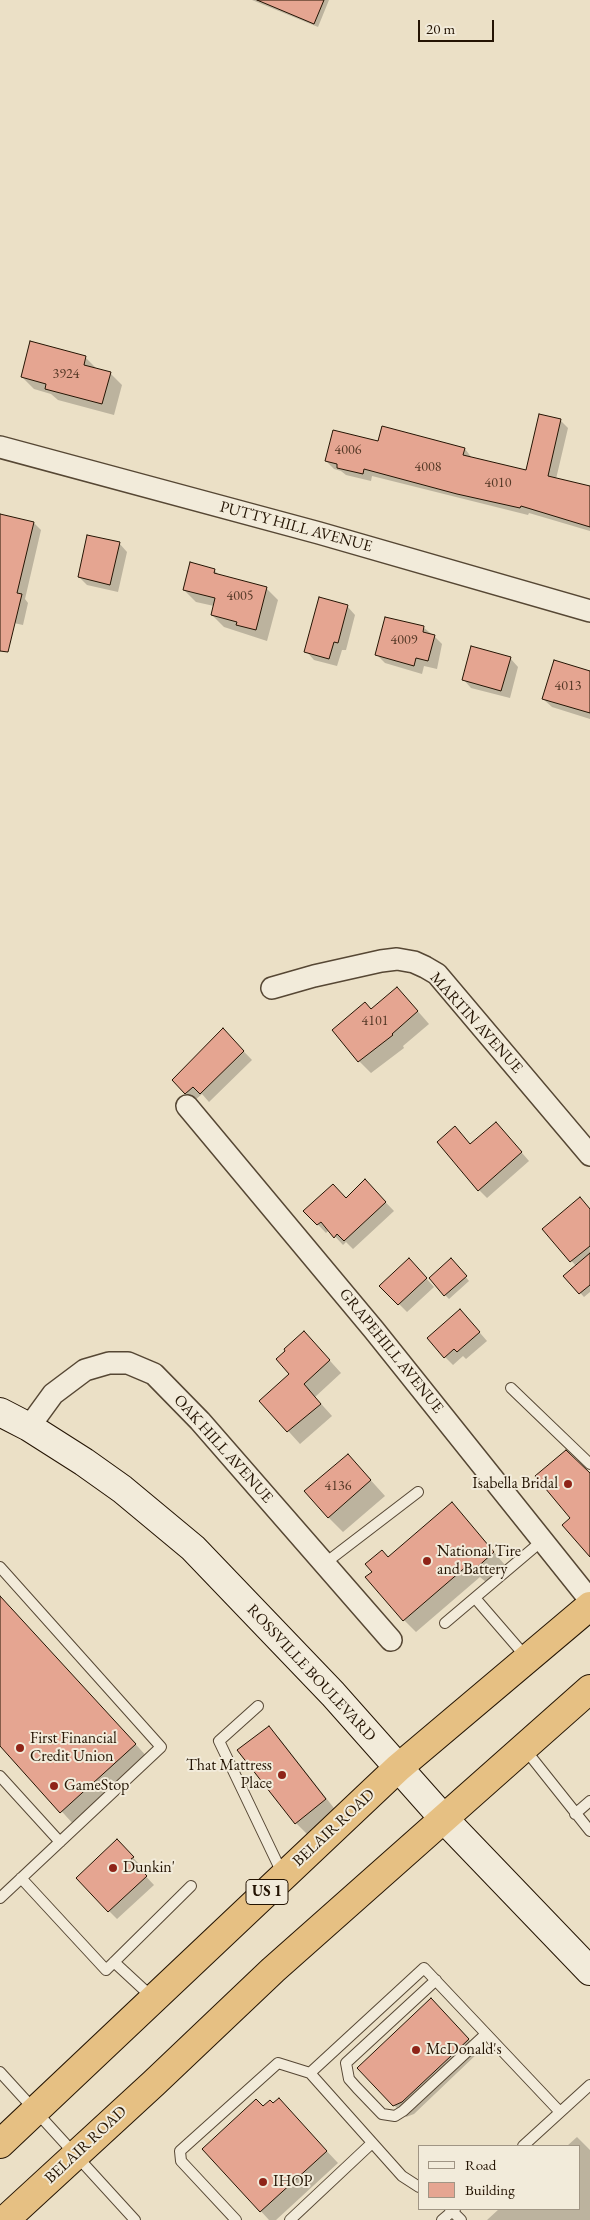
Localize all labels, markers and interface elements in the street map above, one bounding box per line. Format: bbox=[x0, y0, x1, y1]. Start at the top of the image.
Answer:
scale bar bbox=[420, 10, 496, 42]
text: 20 m bbox=[426, 19, 455, 38]
house number: 3924 bbox=[53, 366, 79, 382]
house number: 4006 bbox=[335, 442, 361, 458]
house number: 4008 bbox=[415, 459, 441, 475]
house number: 4010 bbox=[485, 475, 511, 491]
street label: PUTTY HILL AVENUE bbox=[218, 497, 374, 557]
house number: 4005 bbox=[227, 588, 253, 604]
house number: 4009 bbox=[391, 632, 417, 648]
house number: 4013 bbox=[555, 678, 581, 694]
street label: MARTIN AVENUE bbox=[426, 968, 526, 1078]
house number: 4101 bbox=[362, 1013, 388, 1029]
street label: GRAPEHILL AVENUE bbox=[335, 1285, 447, 1417]
street label: OAK HILL AVENUE bbox=[169, 1391, 277, 1507]
place label: Isabella Bridal bbox=[472, 1474, 558, 1494]
house number: 4136 bbox=[325, 1478, 351, 1494]
marker: Isabella Bridal bbox=[562, 1478, 574, 1490]
place label: National Tire and Battery bbox=[437, 1542, 521, 1580]
marker: National Tire and Battery bbox=[421, 1555, 433, 1567]
street label: ROSSVILLE BOULEVARD bbox=[242, 1600, 380, 1746]
place label: First Financial Credit Union bbox=[30, 1729, 117, 1767]
marker: First Financial Credit Union bbox=[14, 1742, 26, 1754]
place label: That Mattress Place bbox=[186, 1756, 272, 1794]
marker: That Mattress Place bbox=[276, 1769, 288, 1781]
place label: GameStop bbox=[64, 1776, 129, 1796]
marker: GameStop bbox=[48, 1780, 60, 1792]
street label: BELAIR ROAD bbox=[289, 1785, 379, 1871]
place label: Dunkin' bbox=[123, 1858, 175, 1878]
marker: Dunkin' bbox=[107, 1862, 119, 1874]
road number: US 1 bbox=[246, 1880, 288, 1904]
place label: McDonald's bbox=[426, 2040, 502, 2060]
marker: McDonald's bbox=[410, 2044, 422, 2056]
street label: BELAIR ROAD bbox=[41, 2102, 131, 2188]
legend bbox=[418, 2145, 580, 2210]
text: Road bbox=[465, 2155, 496, 2174]
place label: IHOP bbox=[273, 2172, 312, 2192]
marker: IHOP bbox=[257, 2176, 269, 2188]
text: Building bbox=[465, 2180, 515, 2199]

